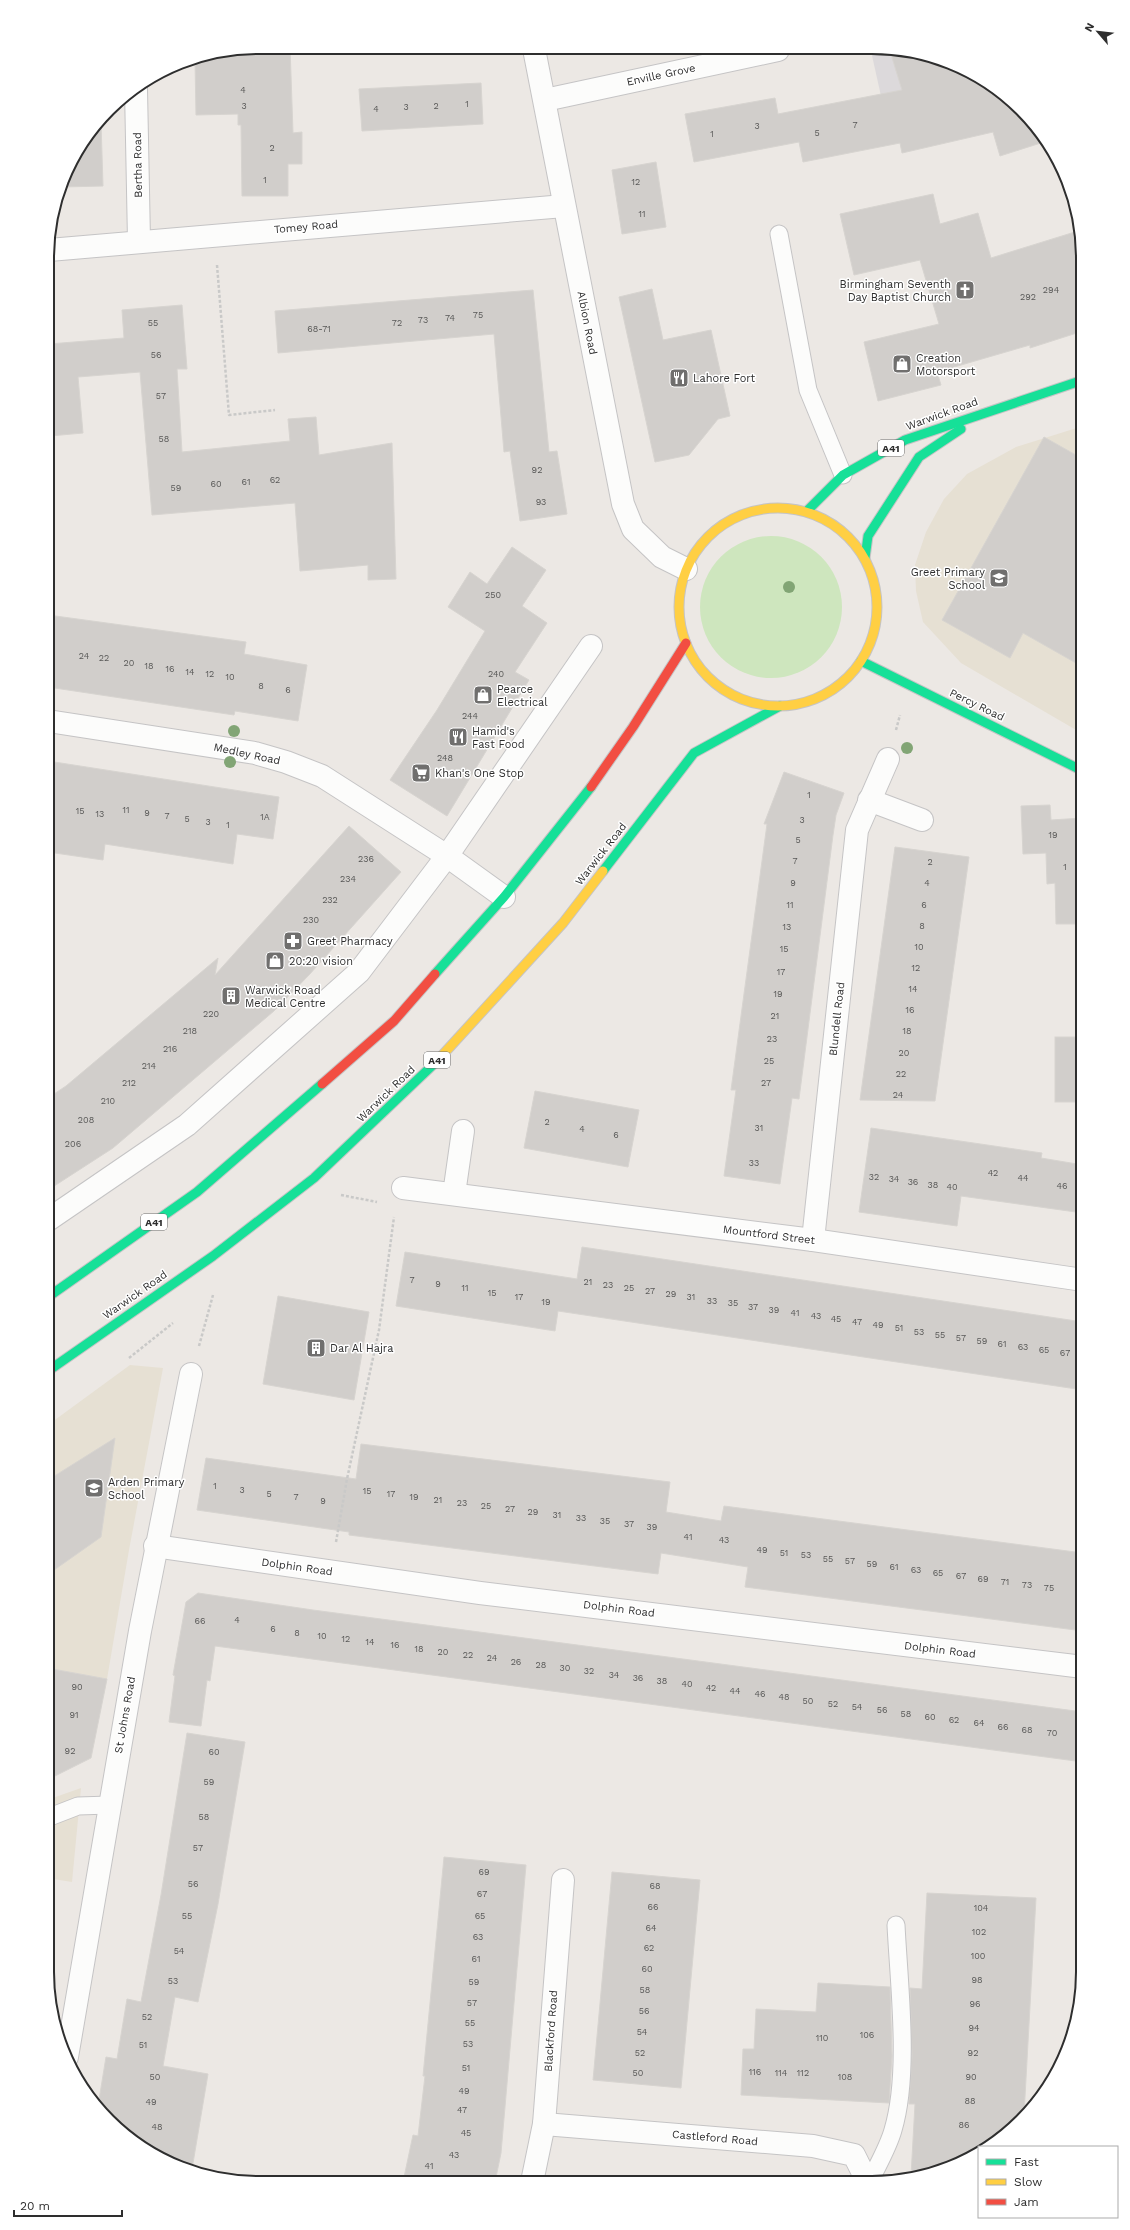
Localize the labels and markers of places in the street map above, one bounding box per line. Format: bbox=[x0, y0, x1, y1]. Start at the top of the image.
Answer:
place label: Birmingham Seventh Day Baptist Church bbox=[840, 278, 951, 304]
church icon: Birmingham Seventh Day Baptist Church bbox=[954, 279, 976, 301]
place label: Creation Motorsport bbox=[916, 352, 976, 378]
shop icon: Creation Motorsport bbox=[891, 353, 913, 375]
restaurant icon: Lahore Fort bbox=[668, 367, 690, 389]
place label: Lahore Fort bbox=[693, 372, 755, 385]
place label: Greet Primary School bbox=[911, 566, 986, 592]
school or university icon: Greet Primary School bbox=[988, 567, 1010, 589]
place label: Pearce Electrical bbox=[497, 683, 548, 709]
shop icon: Pearce Electrical bbox=[472, 684, 494, 706]
place label: Hamid's Fast Food bbox=[472, 725, 525, 751]
restaurant icon: Hamid's Fast Food bbox=[447, 726, 469, 748]
supermarket icon: Khan's One Stop bbox=[410, 762, 432, 784]
place label: Khan's One Stop bbox=[435, 767, 524, 780]
pharmacy icon: Greet Pharmacy bbox=[282, 930, 304, 952]
place label: Greet Pharmacy bbox=[307, 935, 393, 948]
shop icon: 20:20 vision bbox=[264, 950, 286, 972]
place label: 20:20 vision bbox=[289, 955, 353, 968]
place label: Warwick Road Medical Centre bbox=[245, 984, 326, 1010]
building icon: Warwick Road Medical Centre bbox=[220, 985, 242, 1007]
building icon: Dar Al Hajra bbox=[305, 1337, 327, 1359]
place label: Dar Al Hajra bbox=[330, 1342, 393, 1355]
place label: Arden Primary School bbox=[108, 1476, 185, 1502]
school or university icon: Arden Primary School bbox=[83, 1477, 105, 1499]

